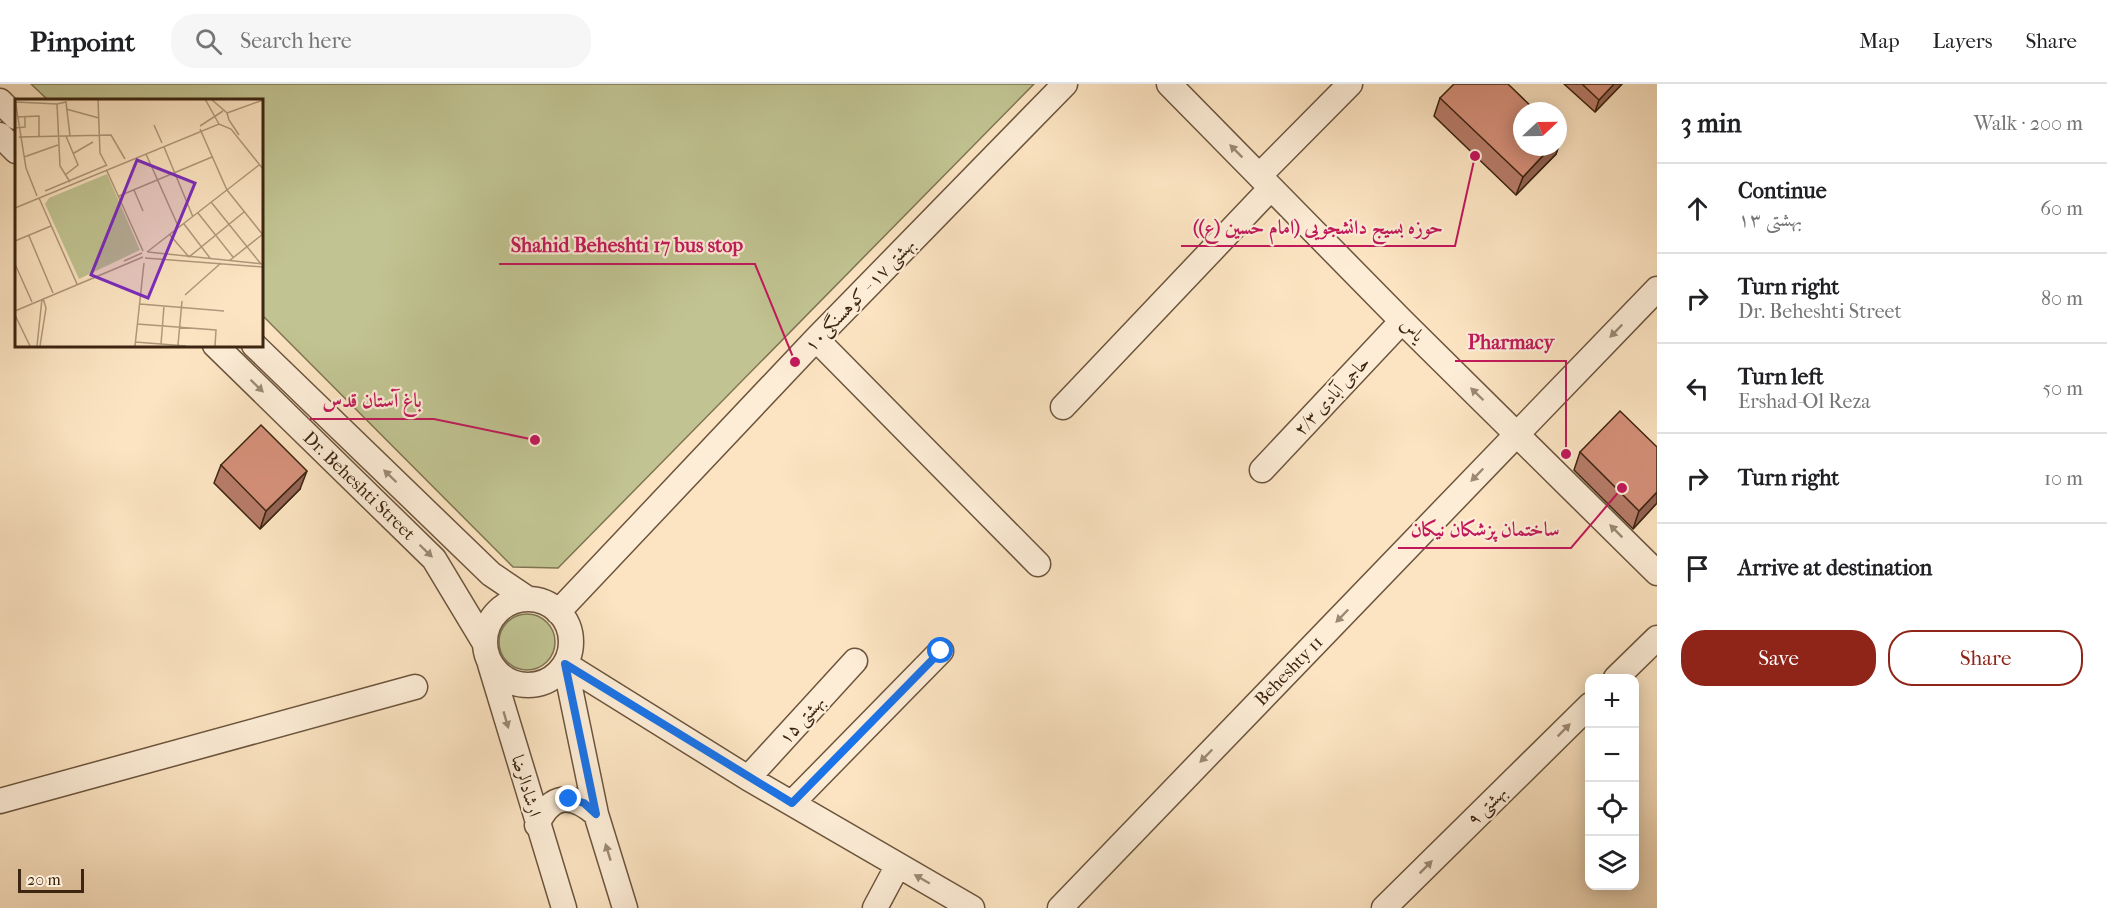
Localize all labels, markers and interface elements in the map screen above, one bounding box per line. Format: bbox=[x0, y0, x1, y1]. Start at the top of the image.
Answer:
search box bbox=[171, 14, 591, 68]
text: Pinpoint bbox=[30, 25, 135, 58]
icon: search bbox=[192, 25, 225, 58]
text: Search here bbox=[240, 28, 352, 54]
text: Map bbox=[1859, 29, 1900, 53]
text: Layers bbox=[1933, 29, 1992, 53]
text: Share bbox=[2025, 29, 2077, 53]
inset map bbox=[15, 99, 262, 346]
north arrow bbox=[1513, 102, 1567, 156]
text: 3 min bbox=[1681, 108, 1742, 139]
text: Walk · 200 m bbox=[1974, 112, 2083, 135]
one-way arrow bbox=[1230, 145, 1244, 159]
text: Continue bbox=[1738, 178, 1827, 204]
icon: ahead bbox=[1681, 192, 1714, 225]
text: 60 m bbox=[2040, 197, 2083, 220]
callout: حوزه بسیج دانشجویی (امام حسین (ع)) bbox=[1181, 208, 1455, 246]
text: بهشتی ۱۳ bbox=[1738, 208, 1802, 231]
text: حوزه بسیج دانشجویی (امام حسین (ع)) bbox=[1193, 216, 1443, 245]
callout: Shahid Beheshti 17 bus stop bbox=[499, 226, 755, 264]
street label: بهشتی ۱۷ - کوهسنگی۱۰ bbox=[800, 233, 921, 357]
text: Shahid Beheshti 17 bus stop bbox=[511, 234, 743, 257]
text: Turn right bbox=[1738, 274, 1839, 300]
icon: right bbox=[1681, 282, 1714, 315]
text: 80 m bbox=[2041, 287, 2083, 310]
text: Dr. Beheshti Street bbox=[1738, 300, 1902, 323]
street label: یاس bbox=[1396, 314, 1430, 348]
callout: Pharmacy bbox=[1455, 323, 1566, 361]
one-way arrow bbox=[1610, 324, 1624, 338]
text: Pharmacy bbox=[1468, 331, 1555, 354]
street label: حاجی آبادی ۲/۳ bbox=[1290, 352, 1374, 440]
text: Turn left bbox=[1738, 364, 1824, 390]
icon: left bbox=[1681, 372, 1714, 405]
text: 50 m bbox=[2042, 377, 2083, 400]
one-way arrow bbox=[249, 379, 264, 393]
callout: باغ آستان قدس bbox=[310, 381, 434, 419]
one-way arrow bbox=[1470, 387, 1485, 401]
text: باغ آستان قدس bbox=[322, 388, 422, 417]
text: Ershad-Ol Reza bbox=[1738, 390, 1870, 413]
street label: Dr. Beheshti Street bbox=[299, 427, 420, 545]
icon: right bbox=[1681, 462, 1714, 495]
text: Turn right bbox=[1738, 465, 1839, 491]
text: 10 m bbox=[2044, 467, 2083, 490]
one-way arrow bbox=[1470, 468, 1484, 483]
one-way arrow bbox=[384, 470, 398, 484]
callout: ساختمان پزشکان نیکان bbox=[1398, 510, 1571, 548]
text: ساختمان پزشکان نیکان bbox=[1410, 518, 1560, 543]
one-way arrow bbox=[1609, 525, 1623, 539]
one-way arrow bbox=[419, 544, 433, 558]
icon: arrive bbox=[1681, 552, 1714, 585]
text: Arrive at destination bbox=[1738, 555, 1932, 581]
one-way arrow bbox=[1335, 608, 1349, 622]
button: Save bbox=[1681, 630, 1876, 686]
button: Share bbox=[1888, 630, 2083, 686]
street label: Beheshty 11 bbox=[1251, 632, 1327, 710]
route start bbox=[927, 637, 953, 663]
map controls bbox=[1585, 674, 1639, 890]
button: + bbox=[1585, 674, 1639, 728]
street label: بهشتی ۱۵ bbox=[775, 691, 831, 750]
one-way arrow bbox=[502, 711, 511, 729]
one-way arrow bbox=[1557, 723, 1571, 737]
button: − bbox=[1585, 728, 1639, 782]
one-way arrow bbox=[1200, 749, 1214, 763]
street label: ارشادالرضا bbox=[507, 753, 545, 819]
street label: بهشتی ۹ bbox=[1463, 782, 1513, 832]
button: locate bbox=[1585, 782, 1639, 836]
route end bbox=[555, 785, 581, 811]
button: layers bbox=[1585, 836, 1639, 890]
one-way arrow bbox=[603, 843, 612, 861]
one-way arrow bbox=[1418, 860, 1432, 874]
scale bar bbox=[18, 866, 84, 894]
text: 20 m bbox=[27, 870, 61, 889]
one-way arrow bbox=[913, 874, 930, 884]

